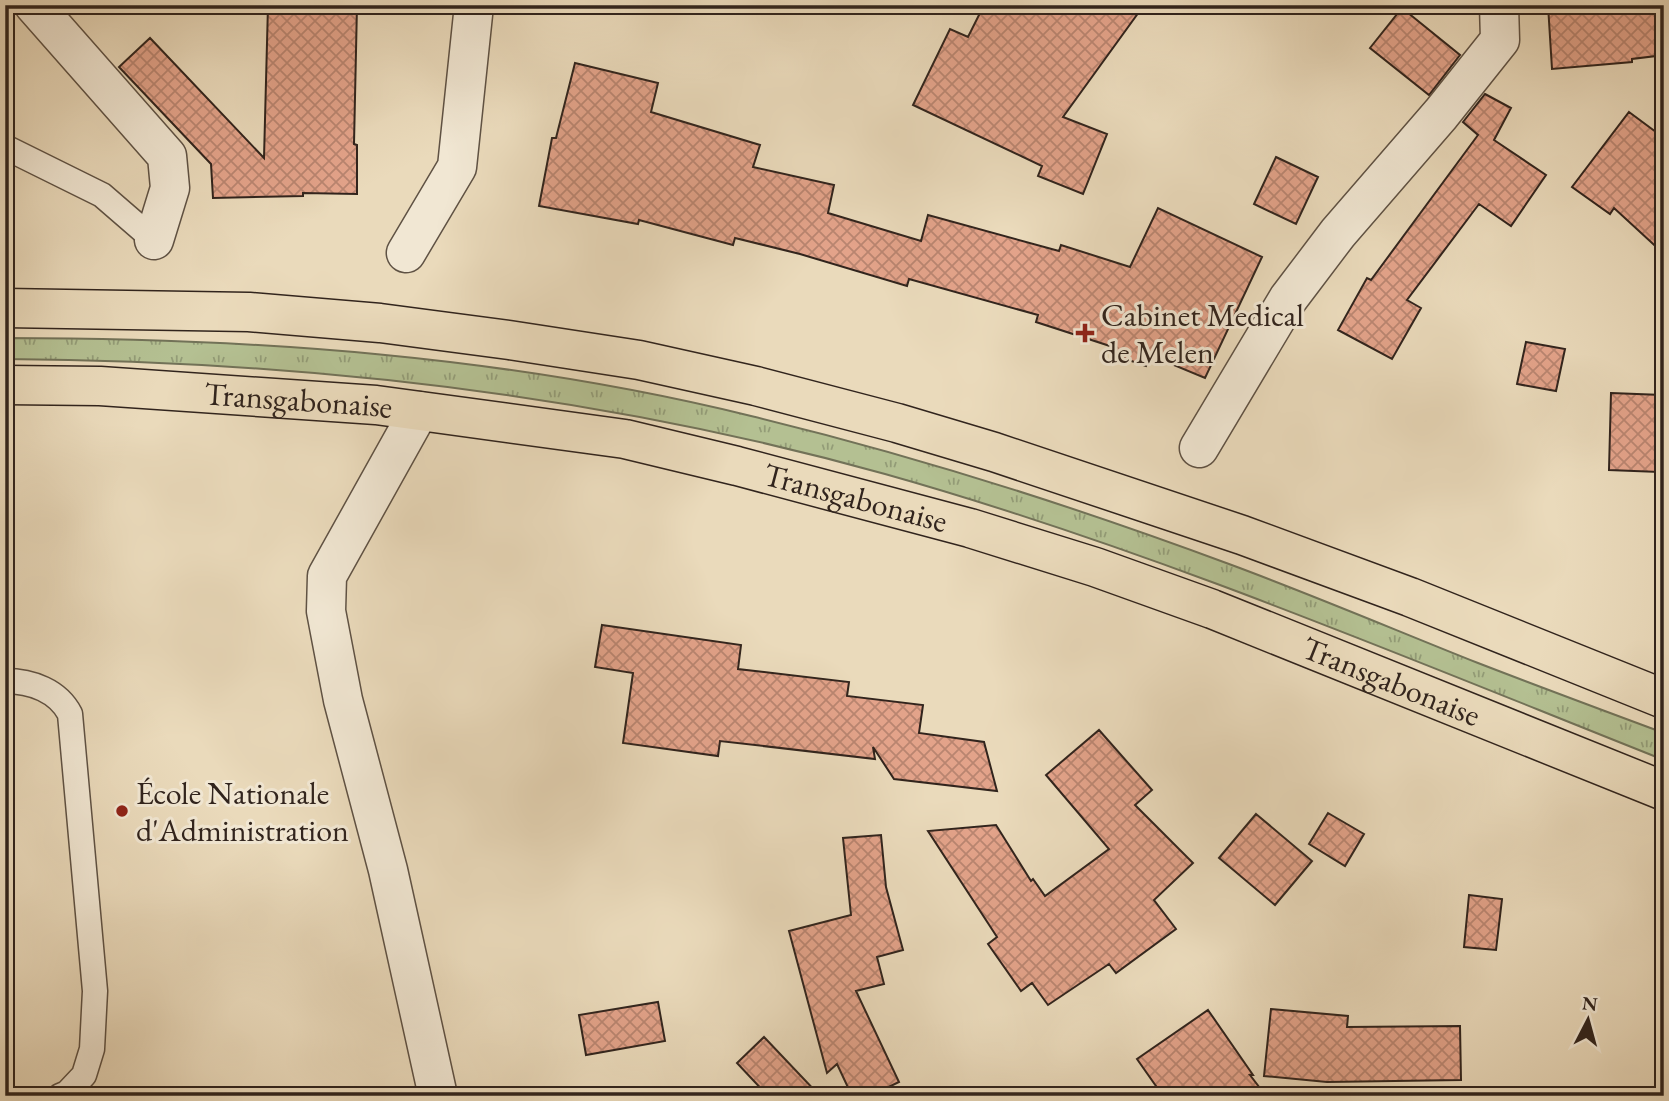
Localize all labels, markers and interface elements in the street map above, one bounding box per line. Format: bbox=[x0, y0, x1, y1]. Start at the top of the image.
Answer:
place label: Cabinet Medical de Melen bbox=[1101, 294, 1304, 373]
marker: Cabinet Medical de Melen bbox=[1075, 323, 1095, 343]
street label: Transgabonaise bbox=[203, 372, 395, 428]
street label: Transgabonaise bbox=[759, 453, 952, 542]
street label: Transgabonaise bbox=[1296, 627, 1487, 736]
place label: École Nationale d'Administration bbox=[136, 772, 349, 851]
marker: École Nationale d'Administration bbox=[114, 803, 130, 819]
north arrow bbox=[1554, 986, 1624, 1056]
text: N bbox=[1581, 990, 1599, 1017]

